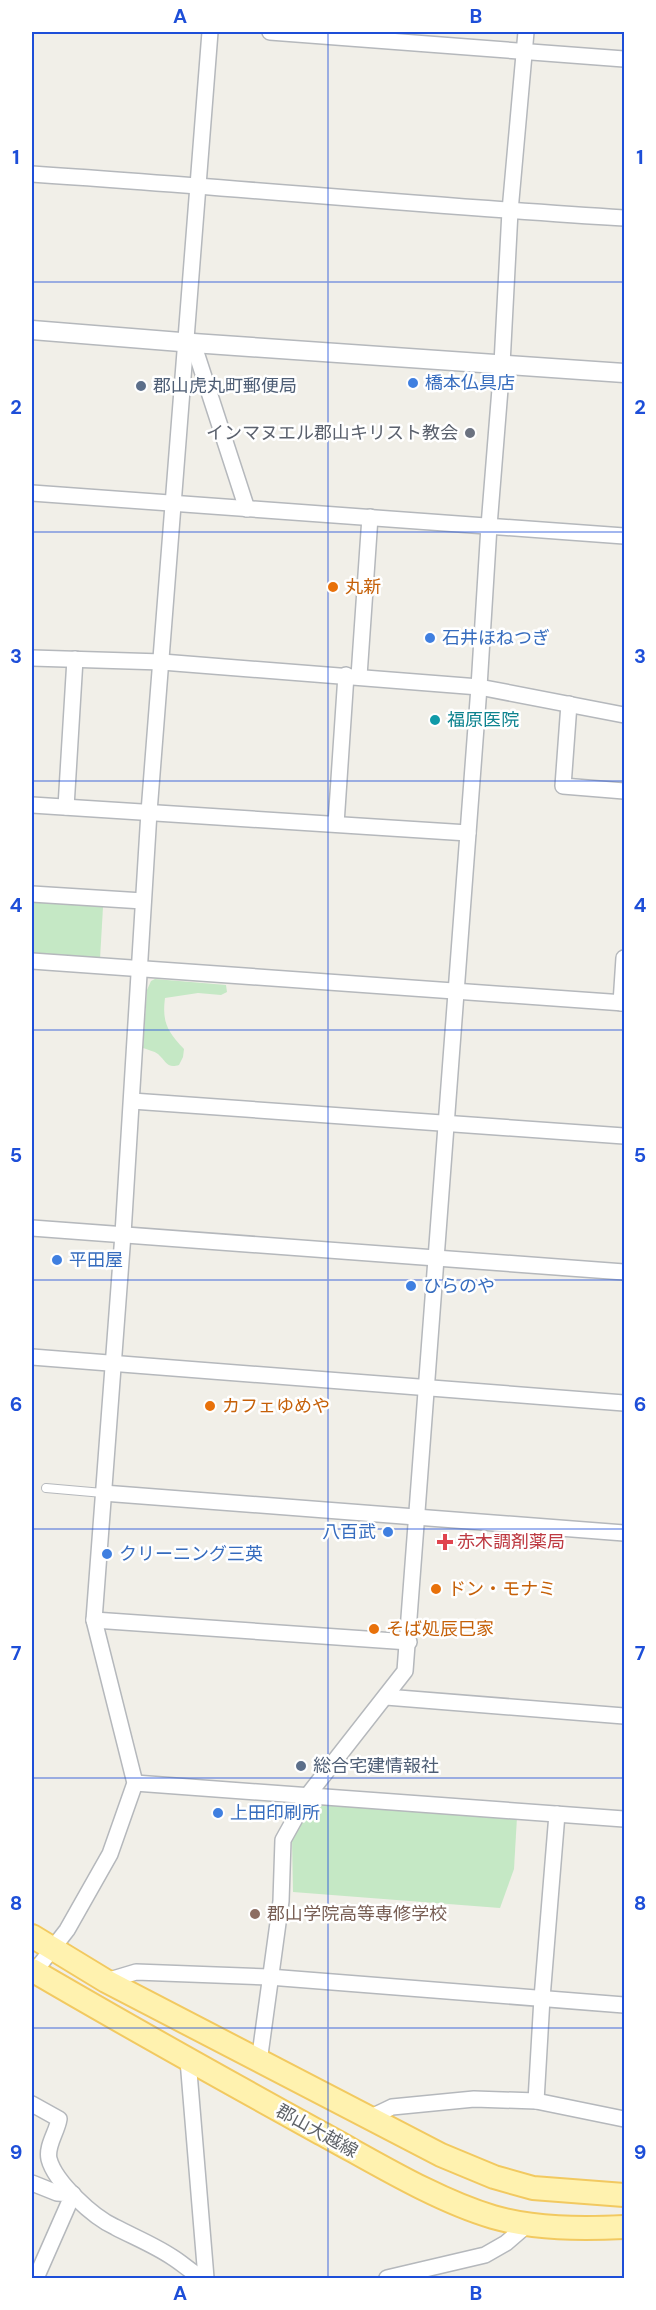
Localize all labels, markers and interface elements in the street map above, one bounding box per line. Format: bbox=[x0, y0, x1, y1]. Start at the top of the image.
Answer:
text: A bbox=[173, 3, 187, 29]
text: B bbox=[470, 3, 482, 29]
text: 1 bbox=[12, 144, 20, 170]
text: 1 bbox=[636, 144, 644, 170]
place label: 橋本仏具店 bbox=[425, 371, 515, 395]
place label: 郡山虎丸町郵便局 bbox=[153, 374, 297, 398]
marker: 橋本仏具店 bbox=[406, 376, 420, 390]
marker: 郡山虎丸町郵便局 bbox=[134, 379, 148, 393]
text: 2 bbox=[10, 394, 22, 420]
text: 2 bbox=[634, 394, 646, 420]
place label: インマヌエル郡山キリスト教会 bbox=[206, 421, 458, 445]
marker: インマヌエル郡山キリスト教会 bbox=[463, 426, 477, 440]
place label: 丸新 bbox=[345, 575, 381, 599]
marker: 丸新 bbox=[326, 580, 340, 594]
place label: 石井ほねつぎ bbox=[442, 626, 550, 650]
marker: 石井ほねつぎ bbox=[423, 631, 437, 645]
text: 3 bbox=[10, 643, 22, 669]
text: 3 bbox=[634, 643, 646, 669]
place label: 福原医院 bbox=[447, 708, 519, 732]
marker: 福原医院 bbox=[428, 713, 442, 727]
text: 4 bbox=[10, 892, 23, 918]
text: 4 bbox=[634, 892, 647, 918]
text: 5 bbox=[10, 1142, 22, 1168]
text: 5 bbox=[634, 1142, 646, 1168]
place label: 平田屋 bbox=[69, 1248, 123, 1272]
marker: 平田屋 bbox=[50, 1253, 64, 1267]
place label: ひらのや bbox=[423, 1274, 495, 1298]
marker: ひらのや bbox=[404, 1279, 418, 1293]
text: 6 bbox=[10, 1391, 22, 1417]
text: 6 bbox=[634, 1391, 646, 1417]
place label: カフェゆめや bbox=[222, 1394, 330, 1418]
marker: カフェゆめや bbox=[203, 1399, 217, 1413]
place label: 八百武 bbox=[322, 1520, 376, 1544]
marker: 八百武 bbox=[381, 1525, 395, 1539]
place label: 赤木調剤薬局 bbox=[457, 1530, 565, 1554]
marker: 赤木調剤薬局 bbox=[438, 1535, 452, 1549]
place label: クリーニング三英 bbox=[119, 1542, 263, 1566]
marker: クリーニング三英 bbox=[100, 1547, 114, 1561]
place label: ドン・モナミ bbox=[448, 1577, 556, 1601]
marker: ドン・モナミ bbox=[429, 1582, 443, 1596]
place label: そば処辰巳家 bbox=[386, 1617, 494, 1641]
marker: そば処辰巳家 bbox=[367, 1622, 381, 1636]
text: 7 bbox=[11, 1640, 22, 1666]
text: 7 bbox=[635, 1640, 646, 1666]
place label: 総合宅建情報社 bbox=[313, 1754, 439, 1778]
marker: 総合宅建情報社 bbox=[294, 1759, 308, 1773]
place label: 上田印刷所 bbox=[230, 1801, 320, 1825]
marker: 上田印刷所 bbox=[211, 1806, 225, 1820]
text: 8 bbox=[10, 1890, 22, 1916]
text: 8 bbox=[634, 1890, 646, 1916]
place label: 郡山学院高等専修学校 bbox=[267, 1902, 447, 1926]
marker: 郡山学院高等専修学校 bbox=[248, 1907, 262, 1921]
street label: 郡山大越線 bbox=[272, 2099, 362, 2163]
text: 9 bbox=[10, 2139, 22, 2165]
text: 9 bbox=[634, 2139, 646, 2165]
text: A bbox=[173, 2280, 187, 2306]
text: B bbox=[470, 2280, 482, 2306]

